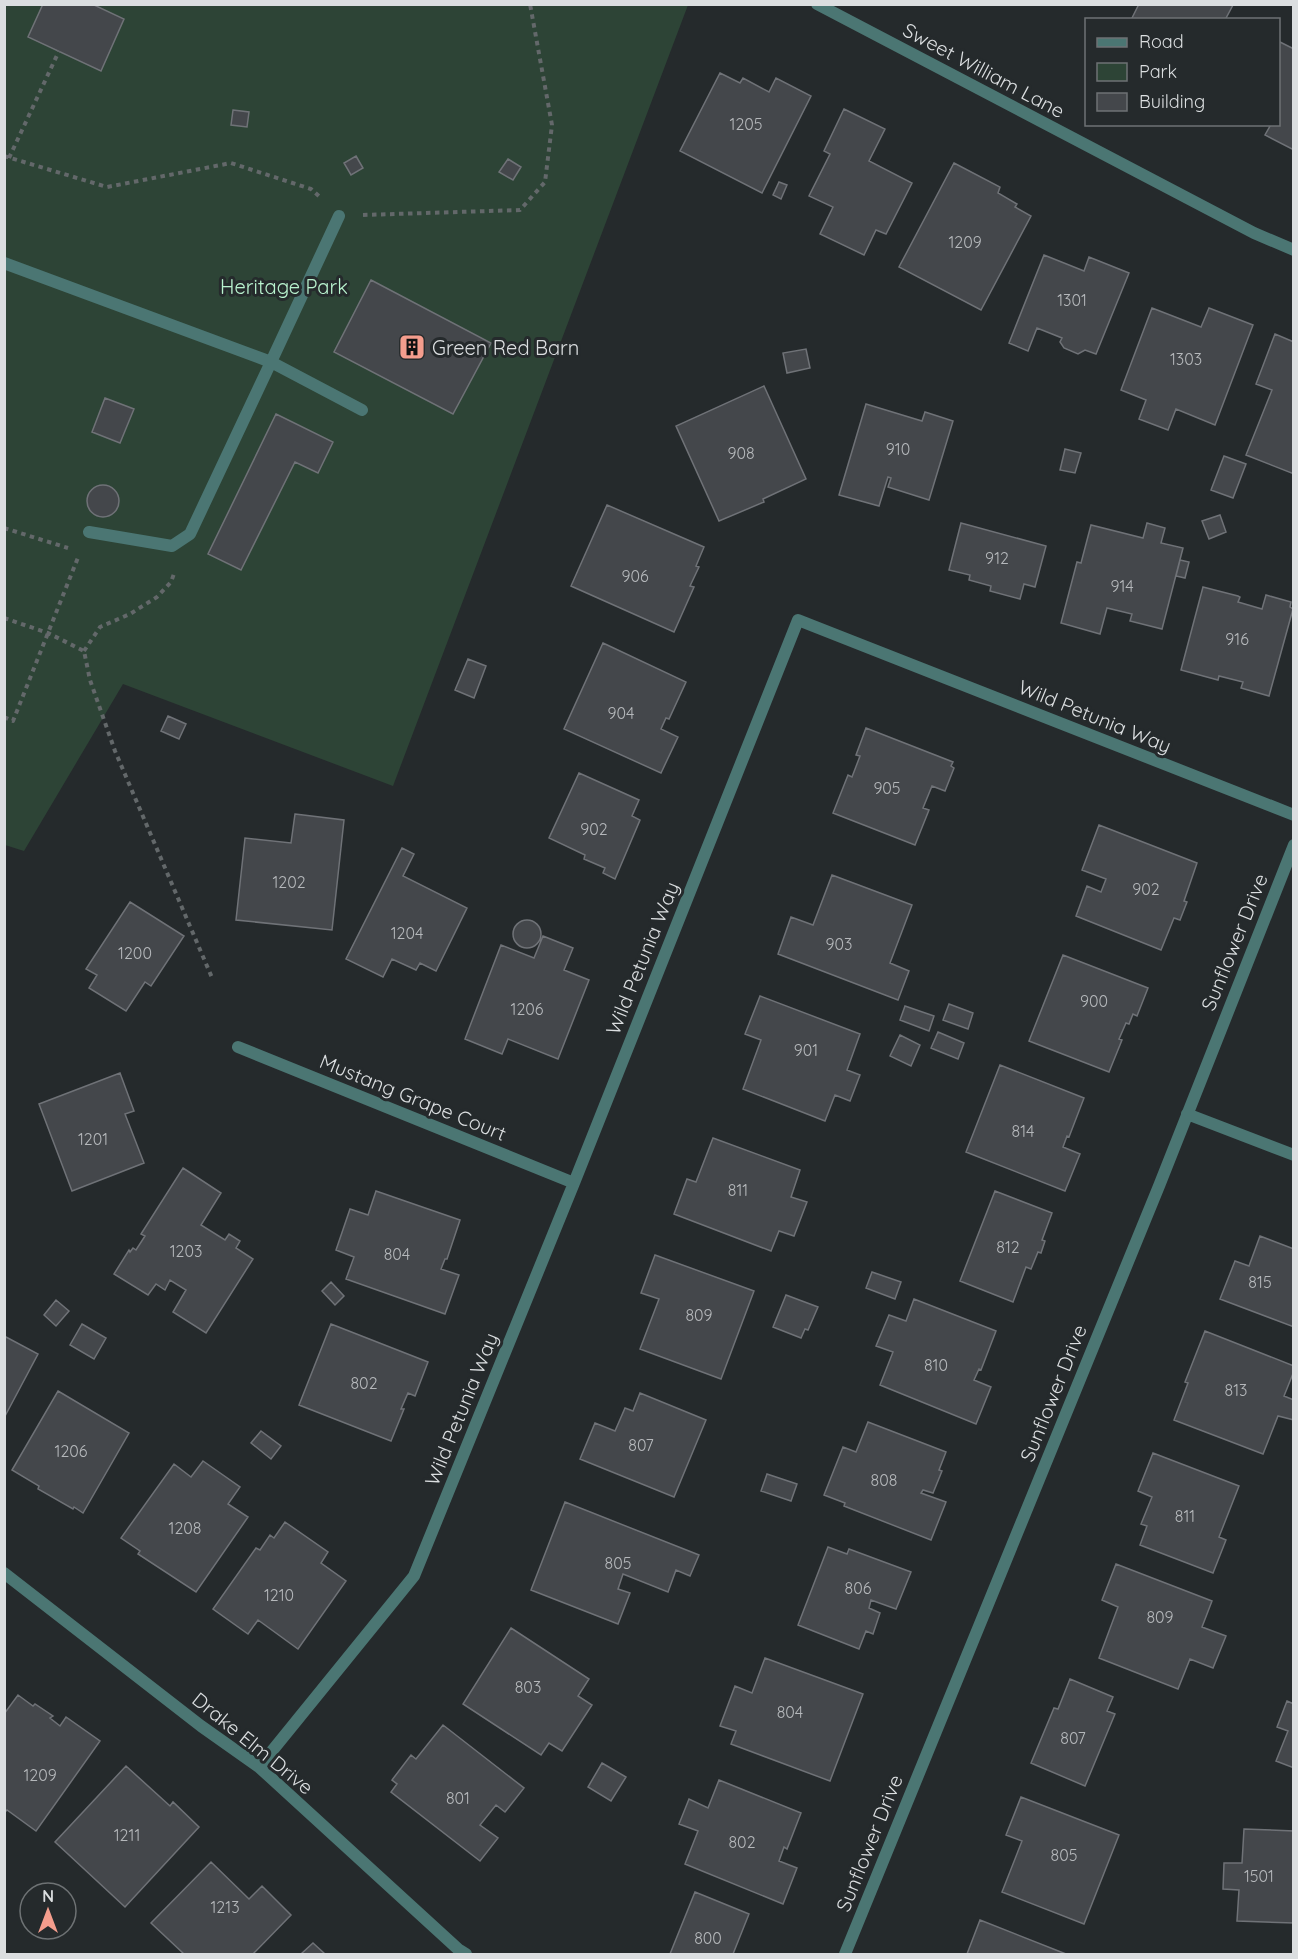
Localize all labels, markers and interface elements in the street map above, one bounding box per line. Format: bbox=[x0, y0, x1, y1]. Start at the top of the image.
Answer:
street label: Sweet William Lane bbox=[899, 17, 1069, 123]
legend bbox=[1085, 18, 1280, 126]
text: Road bbox=[1139, 30, 1184, 53]
text: Park bbox=[1139, 60, 1177, 83]
text: Building bbox=[1139, 90, 1205, 113]
house number: 1205 bbox=[729, 114, 763, 134]
house number: 1209 bbox=[948, 232, 982, 252]
park label: Heritage Park bbox=[220, 274, 348, 299]
house number: 1301 bbox=[1057, 290, 1087, 310]
building icon: Green Red Barn bbox=[397, 332, 427, 362]
place label: Green Red Barn bbox=[432, 335, 579, 360]
house number: 1303 bbox=[1170, 349, 1202, 369]
house number: 910 bbox=[886, 439, 910, 459]
house number: 908 bbox=[727, 443, 755, 463]
house number: 912 bbox=[985, 548, 1009, 568]
house number: 906 bbox=[621, 566, 649, 586]
house number: 914 bbox=[1110, 576, 1134, 596]
house number: 916 bbox=[1225, 629, 1249, 649]
street label: Wild Petunia Way bbox=[1015, 674, 1175, 758]
house number: 904 bbox=[608, 703, 634, 723]
house number: 905 bbox=[873, 778, 901, 798]
house number: 902 bbox=[580, 819, 608, 839]
street label: Sunflower Drive bbox=[1195, 870, 1273, 1014]
house number: 1202 bbox=[272, 872, 306, 892]
street label: Wild Petunia Way bbox=[600, 878, 684, 1038]
house number: 902 bbox=[1132, 879, 1160, 899]
house number: 1204 bbox=[391, 923, 423, 943]
house number: 903 bbox=[826, 934, 852, 954]
house number: 1200 bbox=[118, 943, 152, 963]
house number: 900 bbox=[1080, 991, 1108, 1011]
house number: 1206 bbox=[511, 999, 544, 1019]
house number: 901 bbox=[794, 1040, 818, 1060]
street label: Mustang Grape Court bbox=[316, 1048, 510, 1146]
house number: 814 bbox=[1012, 1121, 1034, 1141]
house number: 1201 bbox=[78, 1129, 108, 1149]
house number: 811 bbox=[728, 1180, 748, 1200]
house number: 812 bbox=[996, 1237, 1020, 1257]
house number: 1203 bbox=[170, 1241, 202, 1261]
house number: 804 bbox=[384, 1244, 410, 1264]
house number: 815 bbox=[1248, 1272, 1272, 1292]
house number: 809 bbox=[685, 1305, 713, 1325]
street label: Sunflower Drive bbox=[1014, 1321, 1092, 1465]
street label: Wild Petunia Way bbox=[419, 1329, 503, 1489]
house number: 810 bbox=[924, 1355, 948, 1375]
house number: 802 bbox=[350, 1373, 378, 1393]
house number: 813 bbox=[1225, 1380, 1247, 1400]
house number: 807 bbox=[628, 1435, 654, 1455]
house number: 1206 bbox=[55, 1441, 88, 1461]
house number: 808 bbox=[871, 1470, 897, 1490]
house number: 811 bbox=[1175, 1506, 1195, 1526]
house number: 1208 bbox=[169, 1518, 201, 1538]
house number: 805 bbox=[605, 1553, 631, 1573]
house number: 806 bbox=[845, 1578, 872, 1598]
house number: 1210 bbox=[264, 1585, 294, 1605]
house number: 809 bbox=[1146, 1607, 1174, 1627]
house number: 803 bbox=[515, 1677, 541, 1697]
street label: Drake Elm Drive bbox=[187, 1686, 319, 1800]
house number: 804 bbox=[777, 1702, 803, 1722]
house number: 807 bbox=[1060, 1728, 1086, 1748]
house number: 1209 bbox=[23, 1765, 57, 1785]
street label: Sunflower Drive bbox=[830, 1771, 908, 1915]
house number: 801 bbox=[446, 1788, 470, 1808]
house number: 1211 bbox=[114, 1825, 140, 1845]
house number: 802 bbox=[728, 1832, 756, 1852]
house number: 805 bbox=[1051, 1845, 1077, 1865]
house number: 1501 bbox=[1244, 1866, 1274, 1886]
north arrow bbox=[18, 1881, 78, 1941]
text: N bbox=[42, 1886, 54, 1906]
house number: 1213 bbox=[210, 1897, 240, 1917]
house number: 800 bbox=[694, 1928, 722, 1948]

